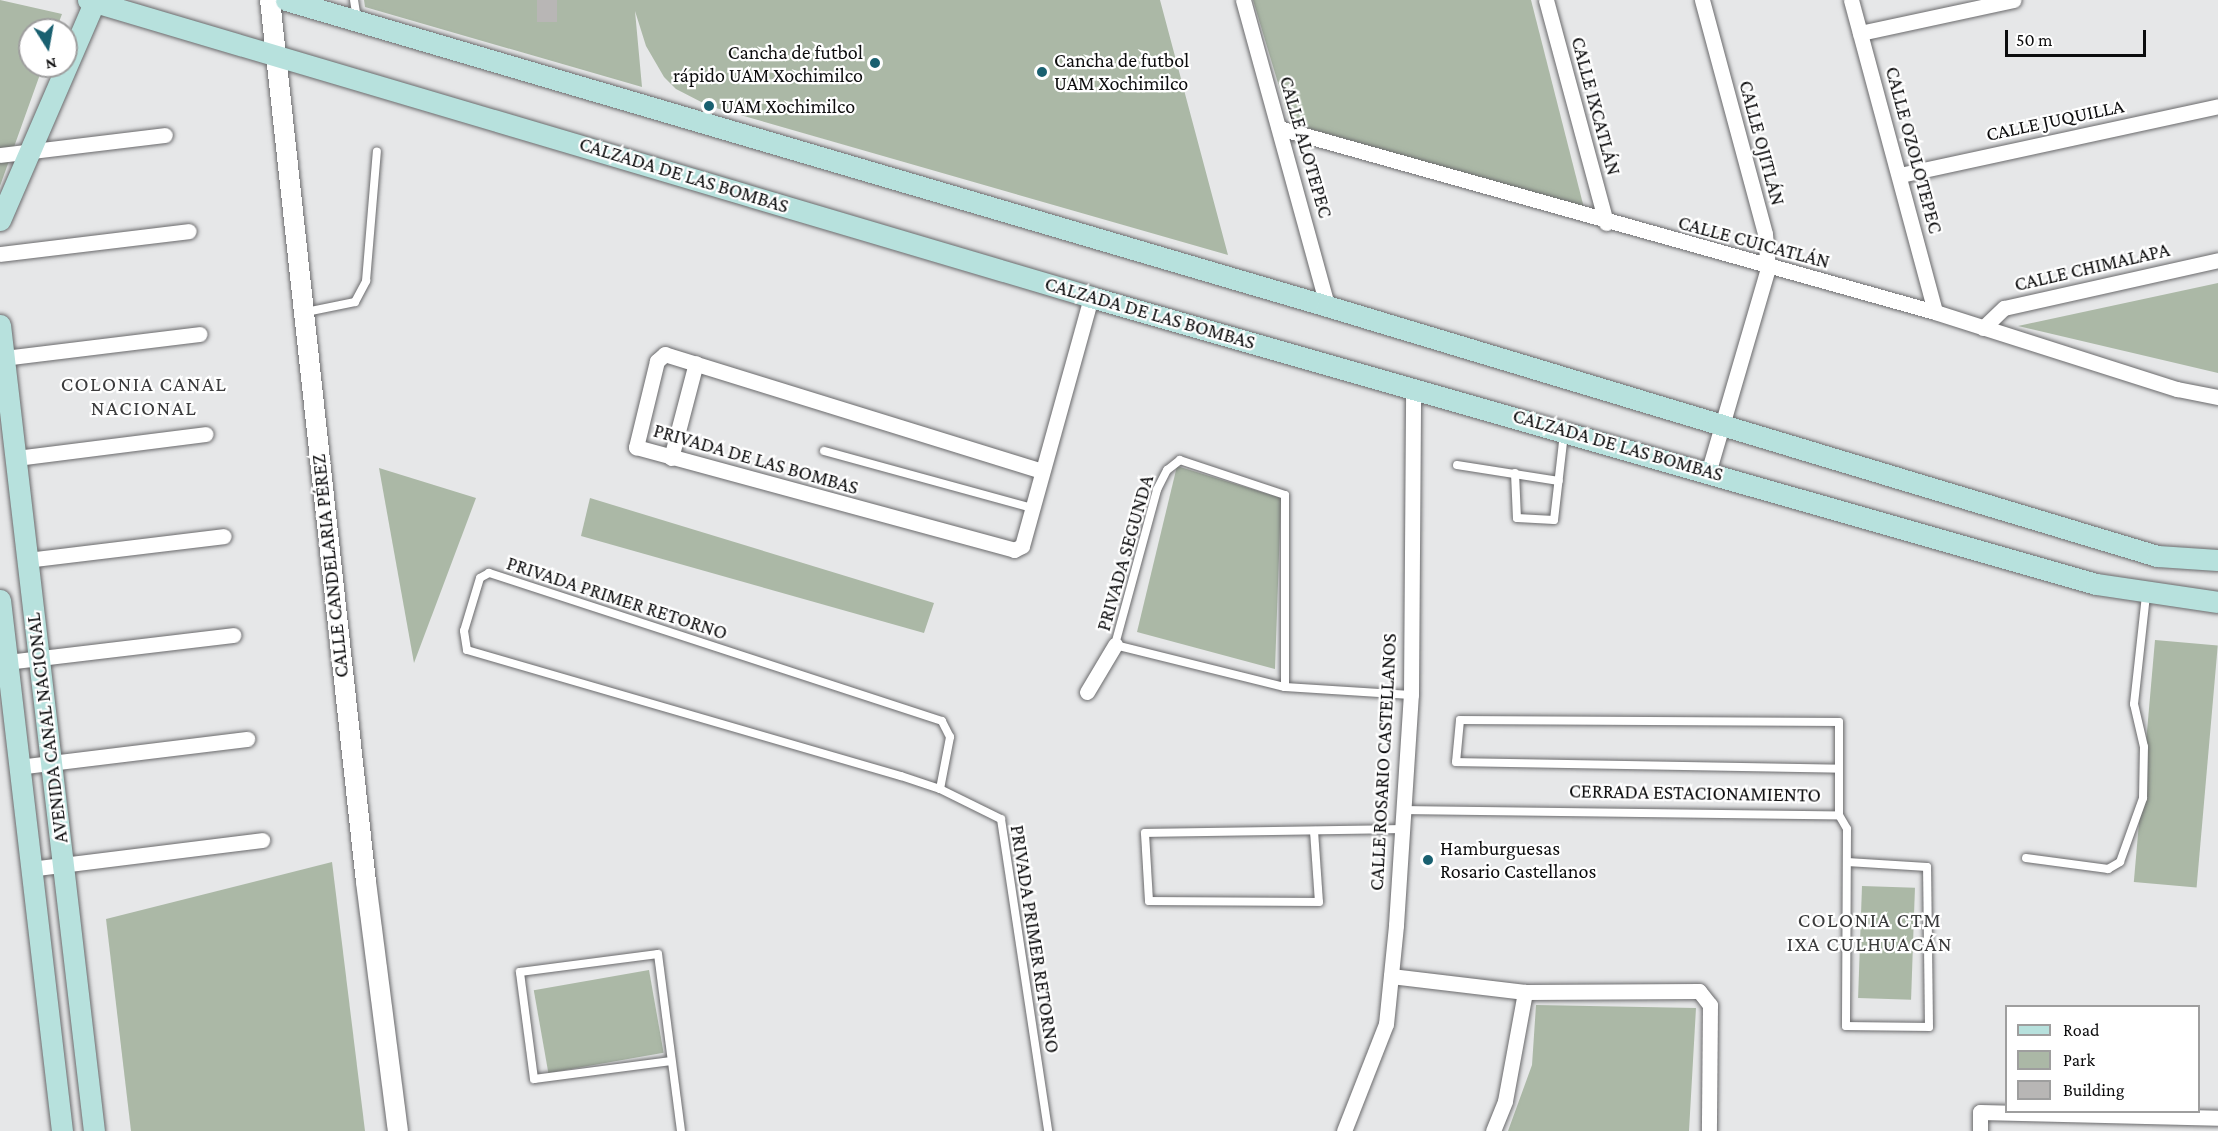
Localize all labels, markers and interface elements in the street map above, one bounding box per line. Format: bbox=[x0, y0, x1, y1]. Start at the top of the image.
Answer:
north arrow bbox=[18, 18, 78, 78]
scale bar bbox=[2008, 18, 2149, 56]
text: 50 m bbox=[2016, 30, 2053, 50]
street label: CALLE IXCATLÁN bbox=[1566, 34, 1626, 178]
place label: Cancha de futbol rápido UAM Xochimilco bbox=[673, 40, 863, 87]
place label: Cancha de futbol UAM Xochimilco bbox=[1054, 48, 1189, 95]
text: N bbox=[44, 55, 58, 74]
marker: Cancha de futbol rápido UAM Xochimilco bbox=[868, 56, 882, 70]
street label: CALLE OZOLOTEPEC bbox=[1880, 64, 1948, 236]
marker: Cancha de futbol UAM Xochimilco bbox=[1035, 65, 1049, 79]
street label: CALLE ALOTEPEC bbox=[1274, 73, 1338, 221]
street label: CALLE OJITLÁN bbox=[1734, 78, 1790, 208]
place label: UAM Xochimilco bbox=[721, 94, 855, 118]
street label: CALLE JUQUILLA bbox=[1984, 94, 2126, 146]
marker: UAM Xochimilco bbox=[702, 99, 716, 113]
street label: CALZADA DE LAS BOMBAS bbox=[576, 132, 792, 218]
street label: CALLE CUICATLÁN bbox=[1676, 210, 1832, 274]
street label: CALLE CHIMALAPA bbox=[2012, 237, 2172, 297]
street label: CALZADA DE LAS BOMBAS bbox=[1042, 271, 1258, 355]
district label: COLONIA CANAL NACIONAL bbox=[61, 371, 227, 421]
street label: CALZADA DE LAS BOMBAS bbox=[1510, 403, 1726, 487]
street label: PRIVADA DE LAS BOMBAS bbox=[651, 418, 861, 500]
street label: CALLE CANDELARIA PÉREZ bbox=[306, 453, 354, 679]
street label: PRIVADA SEGUNDA bbox=[1091, 472, 1159, 634]
street label: PRIVADA PRIMER RETORNO bbox=[504, 551, 730, 645]
street label: AVENIDA CANAL NACIONAL bbox=[21, 611, 73, 845]
street label: CALLE ROSARIO CASTELLANOS bbox=[1364, 633, 1402, 891]
street label: CERRADA ESTACIONAMIENTO bbox=[1569, 779, 1821, 807]
street label: PRIVADA PRIMER RETORNO bbox=[1005, 823, 1065, 1055]
place label: Hamburguesas Rosario Castellanos bbox=[1440, 837, 1596, 884]
marker: Hamburguesas Rosario Castellanos bbox=[1421, 853, 1435, 867]
district label: COLONIA CTM IXA CULHUACÁN bbox=[1787, 907, 1953, 957]
legend bbox=[2005, 1005, 2200, 1113]
text: Road bbox=[2063, 1020, 2100, 1040]
text: Park bbox=[2063, 1050, 2095, 1070]
text: Building bbox=[2063, 1080, 2124, 1100]

